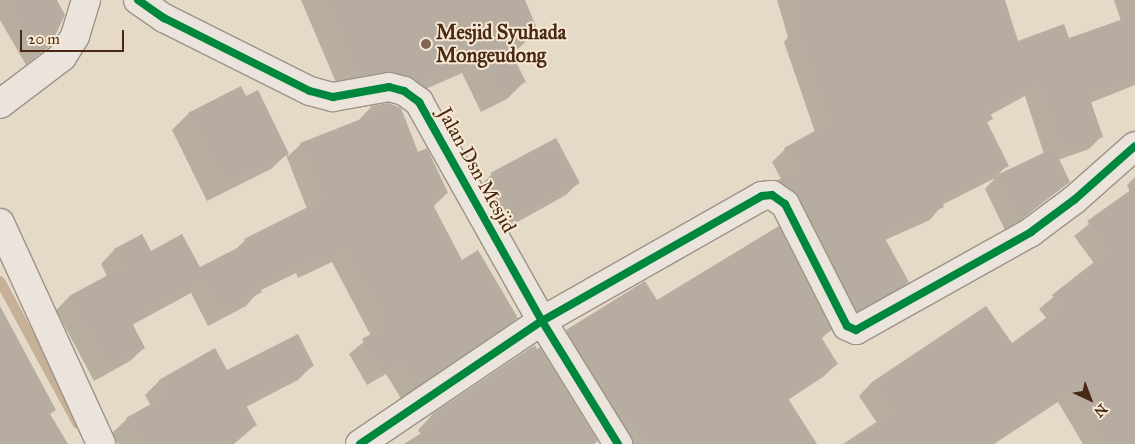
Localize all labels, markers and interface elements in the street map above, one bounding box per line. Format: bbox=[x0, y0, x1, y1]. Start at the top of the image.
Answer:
scale bar bbox=[22, 20, 126, 52]
place label: Mesjid Syuhada Mongeudong bbox=[436, 21, 566, 68]
text: 20 m bbox=[28, 30, 60, 48]
marker: Mesjid Syuhada Mongeudong bbox=[420, 38, 432, 50]
street label: Jalan Dsn Mesjid bbox=[433, 103, 521, 237]
north arrow bbox=[1065, 374, 1115, 424]
text: N bbox=[1090, 400, 1111, 421]

